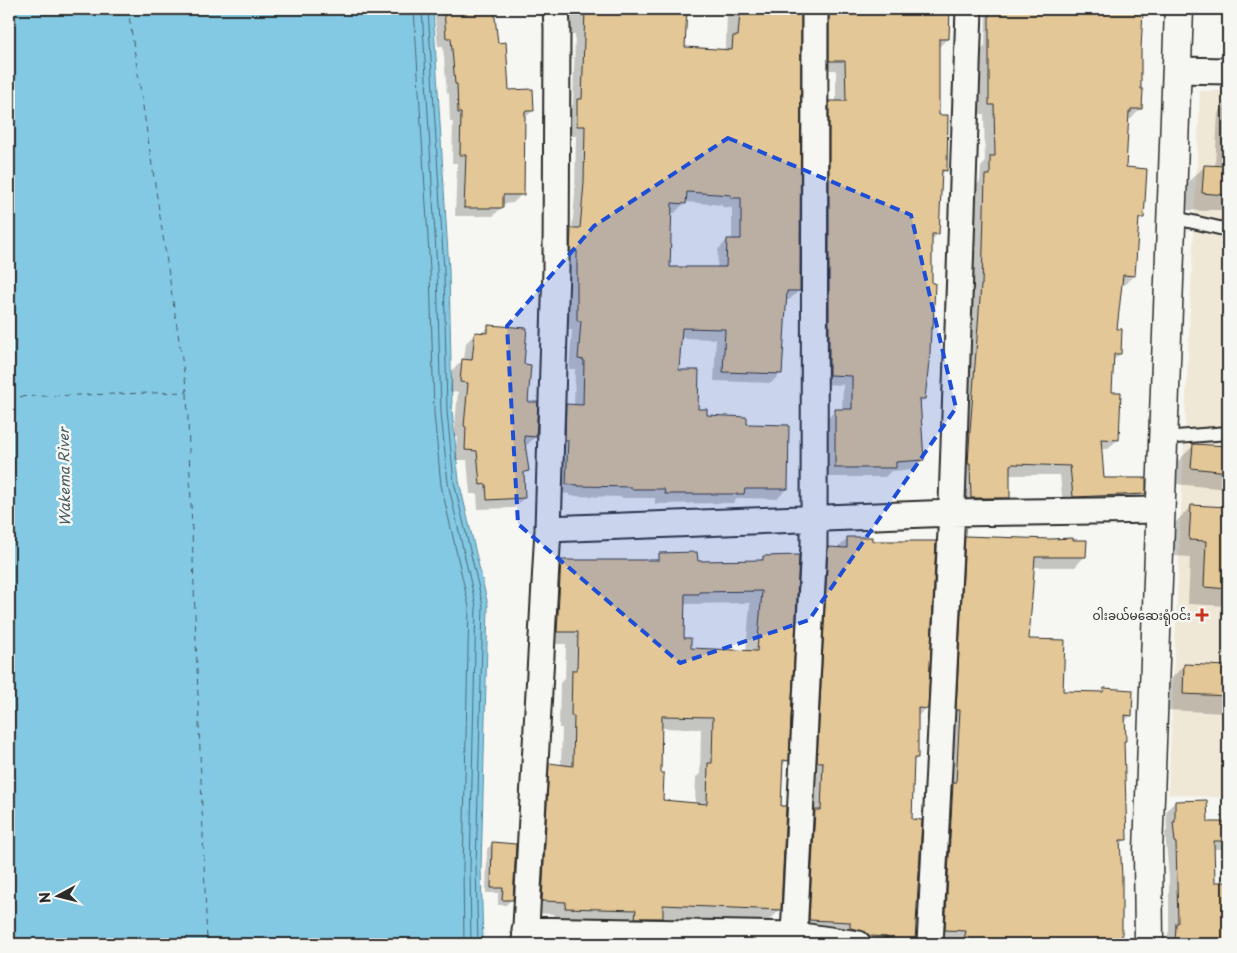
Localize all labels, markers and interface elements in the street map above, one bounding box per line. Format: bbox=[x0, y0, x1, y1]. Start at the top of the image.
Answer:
water label: Wakema River bbox=[53, 426, 75, 526]
place label: ဝါးခယ်မဆေးရုံဝင်း bbox=[1093, 606, 1191, 626]
marker: ဝါးခယ်မဆေးရုံဝင်း bbox=[1195, 608, 1209, 622]
north arrow bbox=[32, 870, 82, 920]
text: N bbox=[34, 891, 56, 904]

